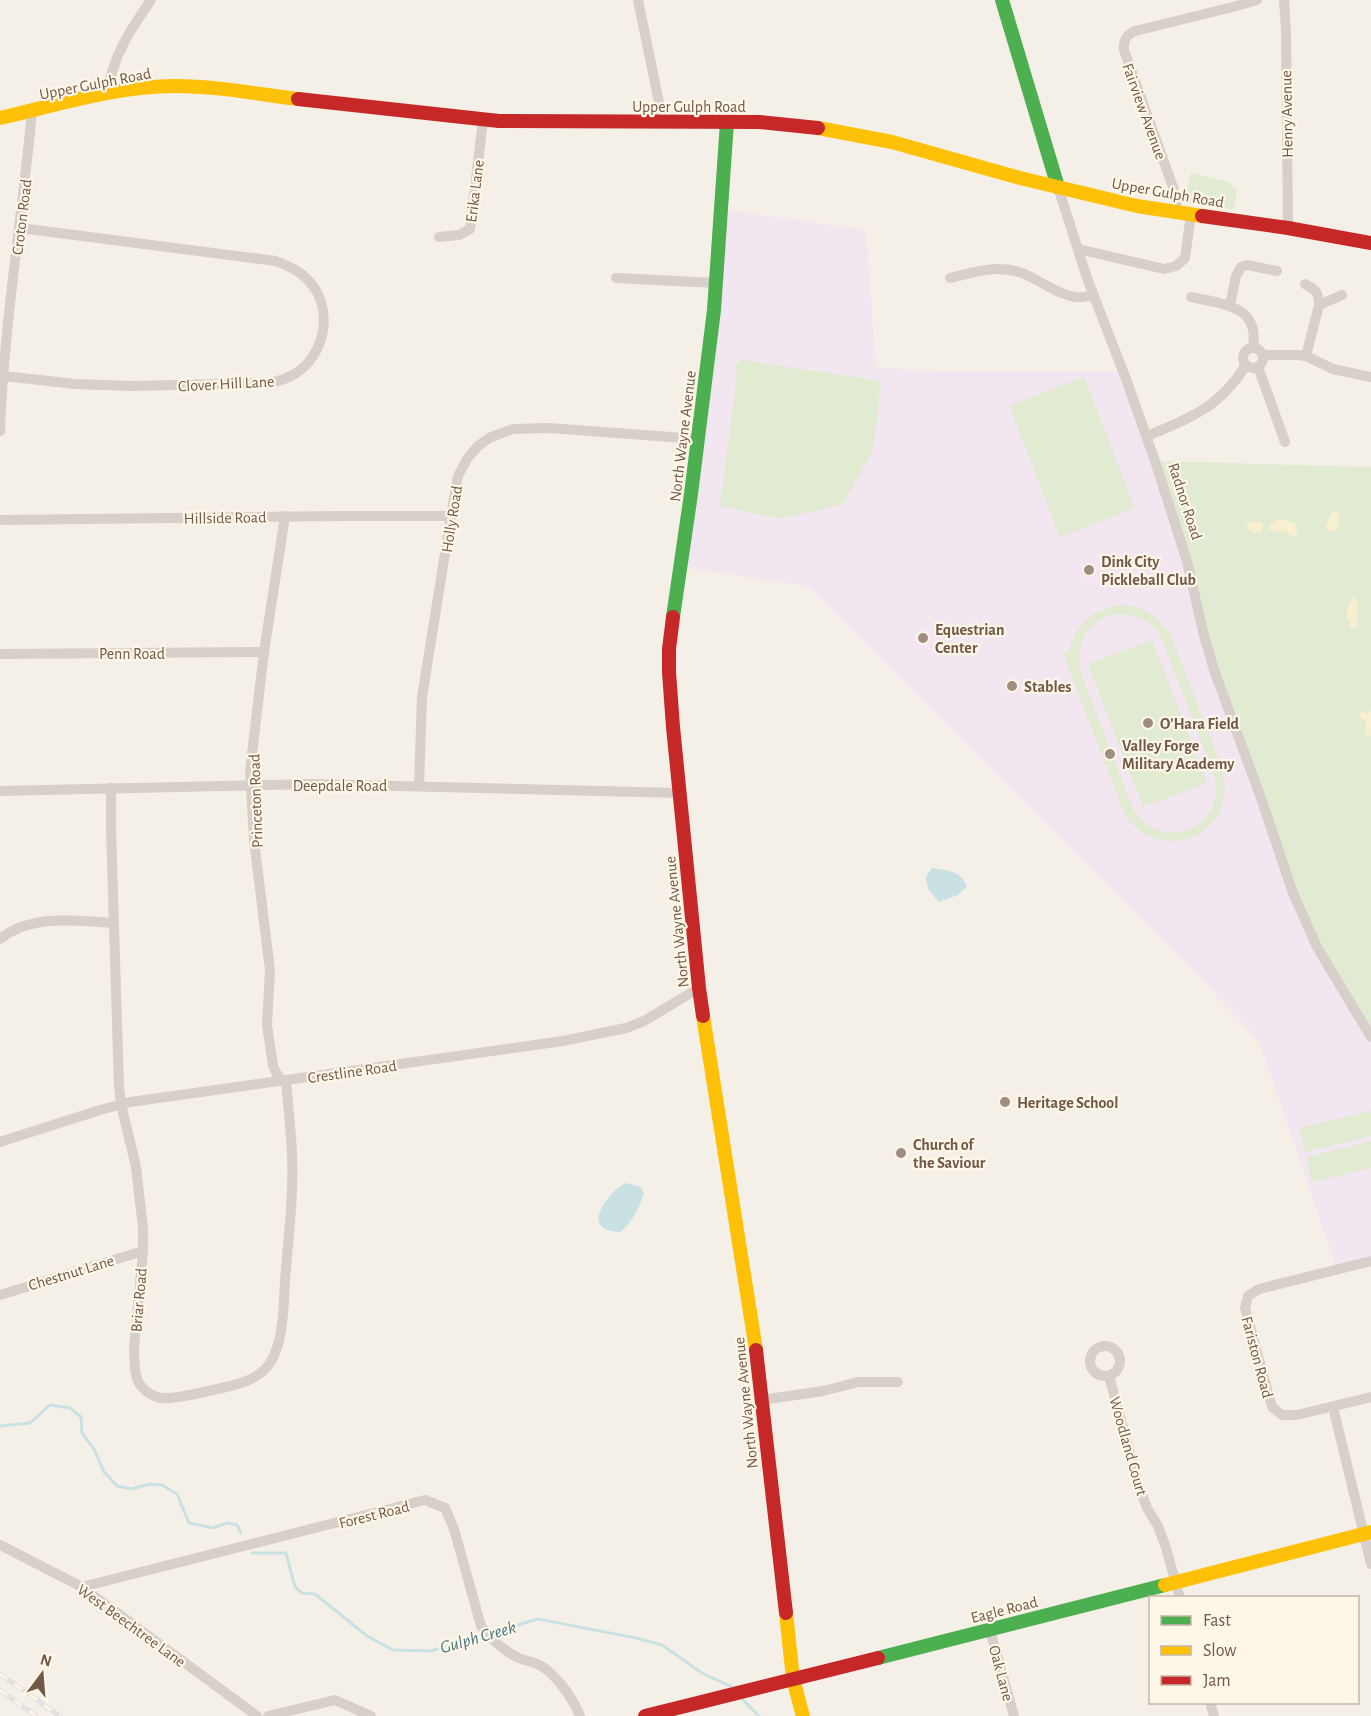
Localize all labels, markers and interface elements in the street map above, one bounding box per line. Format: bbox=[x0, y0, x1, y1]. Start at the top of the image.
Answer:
street label: Fairview Avenue bbox=[1119, 61, 1169, 162]
street label: Upper Gulph Road bbox=[38, 65, 152, 103]
street label: Henry Avenue bbox=[1278, 70, 1297, 158]
street label: Upper Gulph Road bbox=[632, 99, 746, 115]
street label: Erika Lane bbox=[463, 159, 487, 223]
street label: Upper Gulph Road bbox=[1111, 175, 1225, 211]
street label: Croton Road bbox=[9, 178, 35, 256]
street label: North Wayne Avenue bbox=[667, 370, 700, 503]
street label: Clover Hill Lane bbox=[177, 373, 275, 395]
street label: Radnor Road bbox=[1165, 461, 1205, 542]
street label: Holly Road bbox=[439, 484, 466, 554]
street label: Hillside Road bbox=[184, 509, 266, 527]
place label: Dink City Pickleball Club bbox=[1101, 554, 1196, 588]
marker: Dink City Pickleball Club bbox=[1082, 563, 1096, 577]
place label: Equestrian Center bbox=[935, 622, 1004, 656]
marker: Equestrian Center bbox=[916, 631, 930, 645]
street label: Penn Road bbox=[99, 646, 165, 662]
marker: Stables bbox=[1005, 679, 1019, 693]
place label: Stables bbox=[1024, 679, 1071, 695]
marker: O’Hara Field bbox=[1141, 716, 1155, 730]
place label: O’Hara Field bbox=[1160, 716, 1240, 732]
place label: Valley Forge Military Academy bbox=[1122, 738, 1235, 773]
marker: Valley Forge Military Academy bbox=[1103, 747, 1117, 761]
street label: Princeton Road bbox=[246, 754, 266, 848]
street label: Deepdale Road bbox=[293, 778, 387, 794]
street label: North Wayne Avenue bbox=[662, 855, 693, 988]
street label: Crestline Road bbox=[307, 1058, 398, 1086]
marker: Heritage School bbox=[998, 1095, 1012, 1109]
place label: Heritage School bbox=[1017, 1095, 1118, 1111]
place label: Church of the Saviour bbox=[913, 1137, 986, 1171]
marker: Church of the Saviour bbox=[894, 1146, 908, 1160]
street label: Chestnut Lane bbox=[27, 1252, 116, 1294]
street label: Briar Road bbox=[128, 1267, 150, 1333]
street label: Fariston Road bbox=[1238, 1315, 1276, 1400]
street label: North Wayne Avenue bbox=[731, 1336, 762, 1469]
street label: Woodland Court bbox=[1106, 1395, 1150, 1498]
street label: Forest Road bbox=[337, 1498, 411, 1531]
street label: West Beechtree Lane bbox=[74, 1581, 188, 1670]
street label: Eagle Road bbox=[969, 1594, 1039, 1626]
legend bbox=[1149, 1596, 1359, 1704]
text: Fast bbox=[1203, 1612, 1231, 1630]
water label: Gulph Creek bbox=[438, 1619, 518, 1657]
text: Slow bbox=[1203, 1642, 1236, 1660]
north arrow bbox=[12, 1644, 72, 1704]
street label: Oak Lane bbox=[986, 1644, 1016, 1703]
text: N bbox=[38, 1651, 53, 1670]
text: Jam bbox=[1203, 1672, 1231, 1690]

